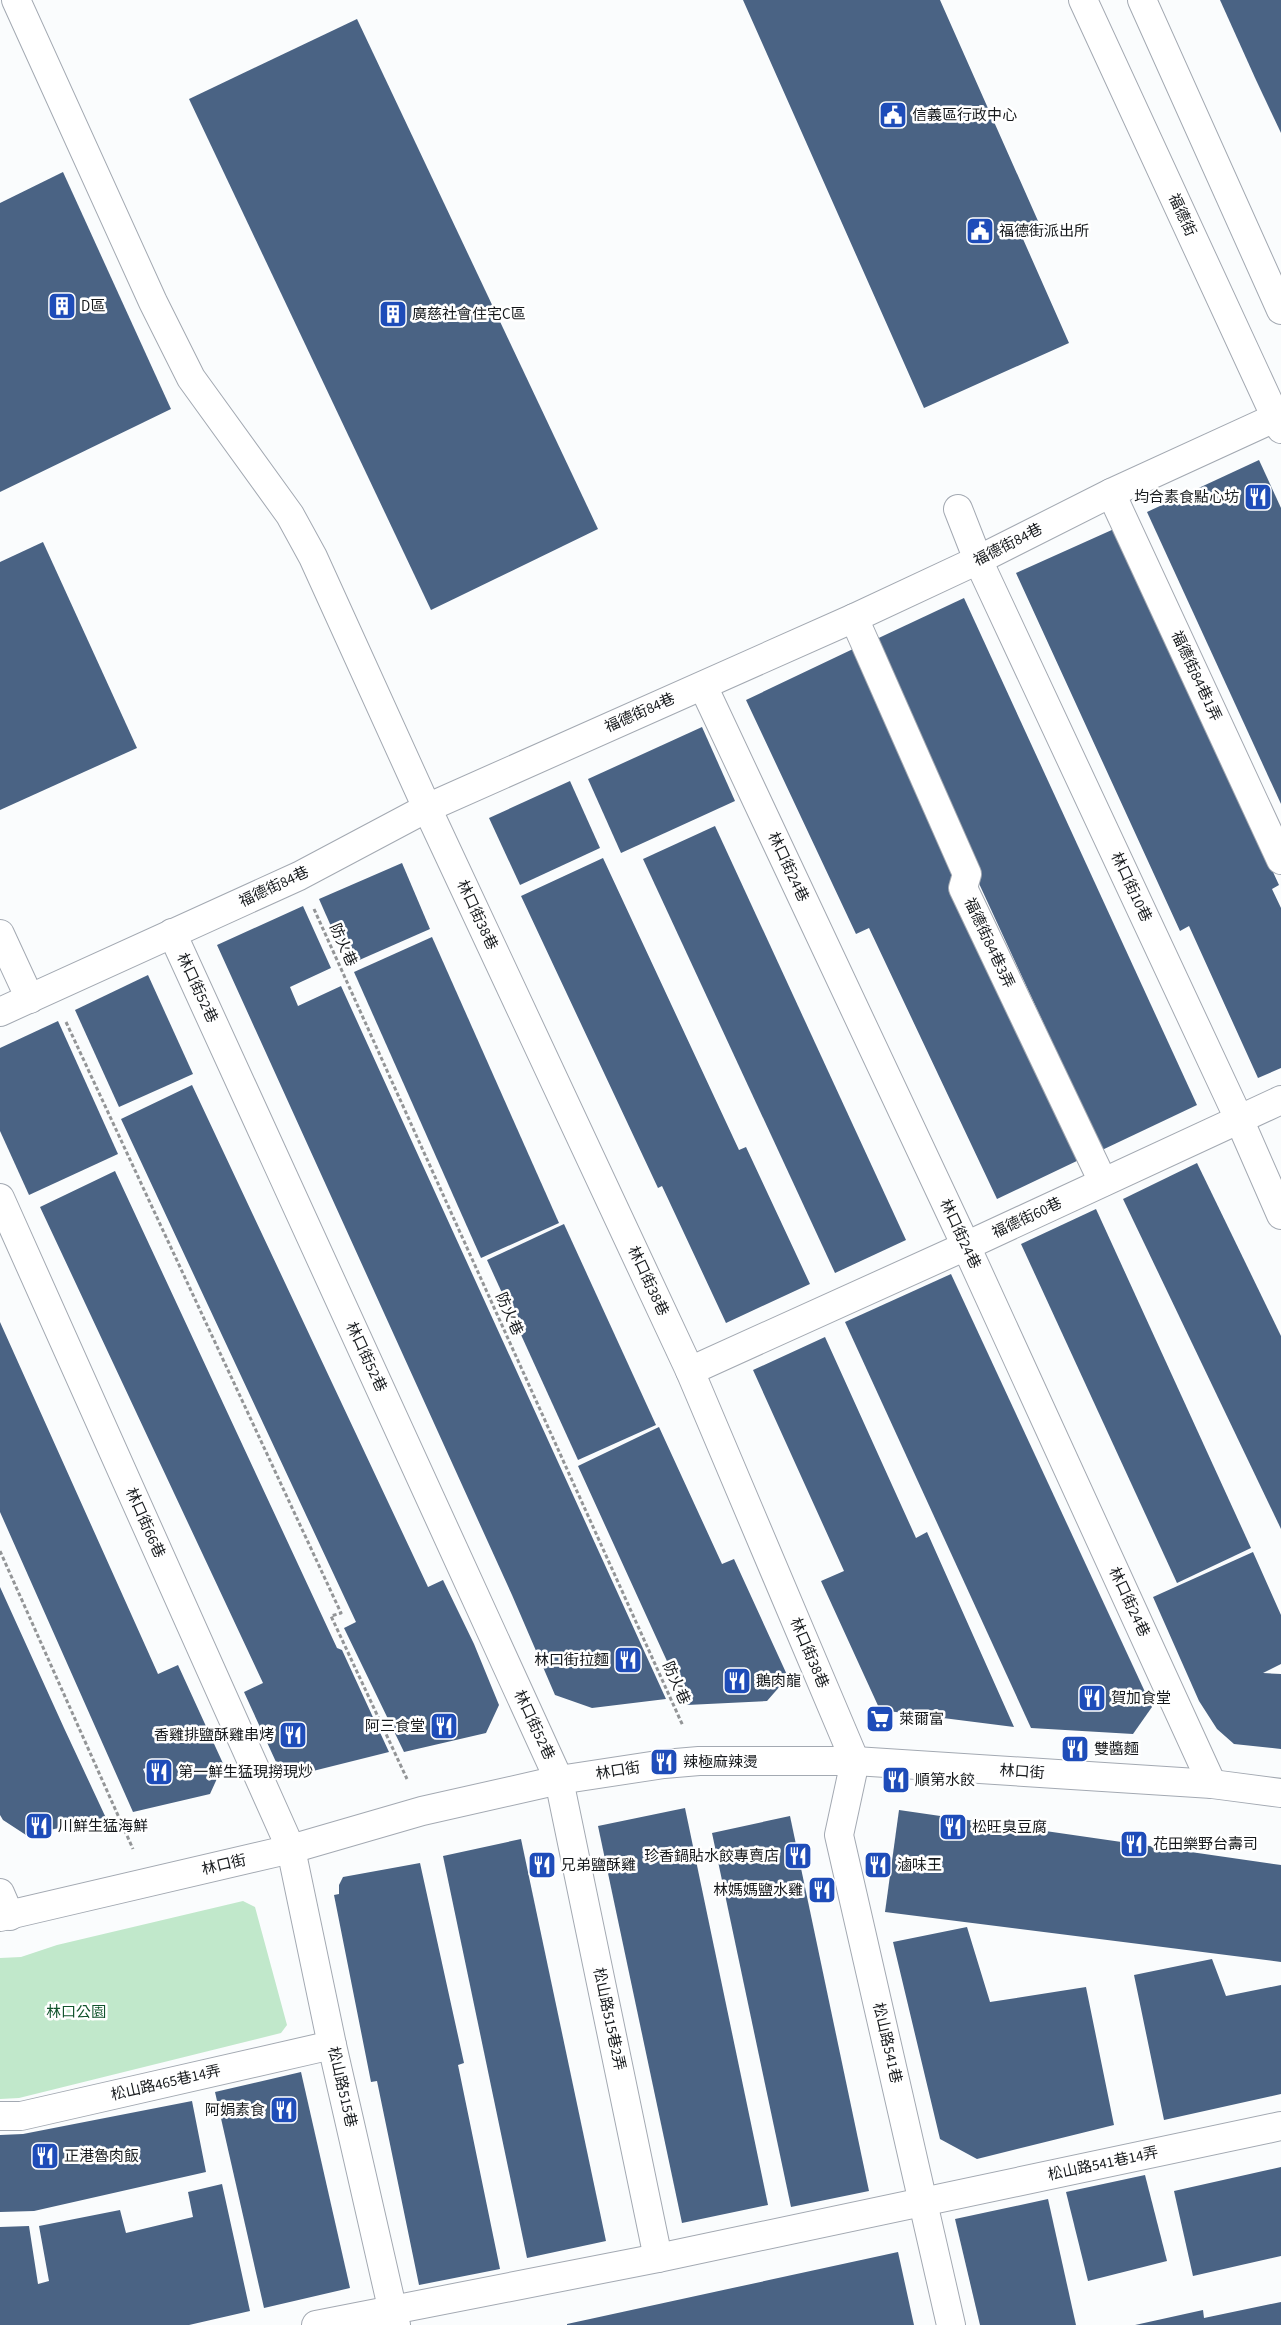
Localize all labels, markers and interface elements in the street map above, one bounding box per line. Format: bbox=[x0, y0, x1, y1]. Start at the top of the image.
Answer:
public building icon: 信義區行政中心 bbox=[878, 100, 908, 130]
place label: 信義區行政中心 bbox=[912, 105, 1017, 126]
street label: 福德街 bbox=[1163, 190, 1201, 240]
public building icon: 福德街派出所 bbox=[965, 216, 995, 246]
place label: 福德街派出所 bbox=[999, 221, 1089, 242]
building icon: D區 bbox=[47, 291, 77, 321]
place label: D區 bbox=[81, 296, 105, 317]
building icon: 廣慈社會住宅C區 bbox=[378, 299, 408, 329]
place label: 廣慈社會住宅C區 bbox=[412, 304, 526, 325]
restaurant icon: 均合素食點心坊 bbox=[1243, 482, 1273, 512]
place label: 均合素食點心坊 bbox=[1134, 487, 1239, 508]
street label: 福德街84巷 bbox=[970, 519, 1046, 571]
street label: 福德街84巷1弄 bbox=[1166, 627, 1226, 725]
street label: 福德街84巷 bbox=[602, 688, 678, 738]
street label: 林口街24巷 bbox=[763, 829, 813, 905]
street label: 林口街10巷 bbox=[1106, 849, 1156, 925]
street label: 福德街84巷 bbox=[236, 862, 312, 912]
street label: 林口街38巷 bbox=[452, 877, 502, 953]
street label: 福德街84巷3弄 bbox=[959, 894, 1019, 992]
street label: 防火巷 bbox=[324, 920, 362, 970]
street label: 林口街52巷 bbox=[172, 950, 222, 1026]
street label: 福德街60巷 bbox=[989, 1193, 1065, 1243]
street label: 林口街24巷 bbox=[935, 1196, 985, 1272]
street label: 林口街38巷 bbox=[623, 1243, 673, 1319]
street label: 防火巷 bbox=[490, 1289, 528, 1339]
street label: 林口街52巷 bbox=[341, 1319, 391, 1395]
street label: 林口街66巷 bbox=[120, 1485, 170, 1561]
street label: 林口街24巷 bbox=[1104, 1564, 1154, 1640]
street label: 林口街38巷 bbox=[785, 1614, 833, 1692]
restaurant icon: 林口街拉麵 bbox=[613, 1645, 643, 1675]
place label: 林口街拉麵 bbox=[534, 1650, 609, 1671]
street label: 防火巷 bbox=[657, 1658, 695, 1708]
restaurant icon: 鵝肉龍 bbox=[722, 1666, 752, 1696]
place label: 鵝肉龍 bbox=[756, 1671, 801, 1692]
restaurant icon: 賀加食堂 bbox=[1077, 1683, 1107, 1713]
street label: 林口街52巷 bbox=[509, 1687, 559, 1763]
place label: 賀加食堂 bbox=[1111, 1688, 1171, 1709]
supermarket icon: 萊爾富 bbox=[865, 1704, 895, 1734]
place label: 萊爾富 bbox=[899, 1709, 944, 1730]
restaurant icon: 阿三食堂 bbox=[429, 1711, 459, 1741]
place label: 阿三食堂 bbox=[365, 1716, 425, 1737]
restaurant icon: 香雞排鹽酥雞串烤 bbox=[278, 1720, 308, 1750]
place label: 香雞排鹽酥雞串烤 bbox=[154, 1725, 274, 1746]
restaurant icon: 雙醬麵 bbox=[1060, 1734, 1090, 1764]
place label: 雙醬麵 bbox=[1094, 1739, 1139, 1760]
restaurant icon: 辣極麻辣燙 bbox=[649, 1747, 679, 1777]
place label: 辣極麻辣燙 bbox=[683, 1752, 758, 1773]
restaurant icon: 第一鮮生猛現撈現炒 bbox=[144, 1757, 174, 1787]
street label: 林口街 bbox=[594, 1757, 642, 1785]
street label: 林口街 bbox=[999, 1760, 1045, 1784]
place label: 第一鮮生猛現撈現炒 bbox=[178, 1762, 313, 1783]
restaurant icon: 順第水餃 bbox=[881, 1765, 911, 1795]
place label: 順第水餃 bbox=[915, 1770, 975, 1791]
restaurant icon: 川鮮生猛海鮮 bbox=[24, 1811, 54, 1841]
restaurant icon: 松旺臭豆腐 bbox=[938, 1812, 968, 1842]
place label: 川鮮生猛海鮮 bbox=[58, 1816, 148, 1837]
place label: 松旺臭豆腐 bbox=[972, 1817, 1047, 1838]
restaurant icon: 花田樂野台壽司 bbox=[1119, 1829, 1149, 1859]
place label: 花田樂野台壽司 bbox=[1153, 1834, 1258, 1855]
restaurant icon: 珍香鍋貼水餃專賣店 bbox=[783, 1841, 813, 1871]
place label: 珍香鍋貼水餃專賣店 bbox=[644, 1846, 779, 1867]
street label: 林口街 bbox=[200, 1850, 248, 1880]
restaurant icon: 兄弟鹽酥雞 bbox=[527, 1850, 557, 1880]
restaurant icon: 滷味王 bbox=[863, 1850, 893, 1880]
place label: 兄弟鹽酥雞 bbox=[561, 1855, 636, 1876]
place label: 滷味王 bbox=[897, 1855, 942, 1876]
restaurant icon: 林媽媽鹽水雞 bbox=[807, 1875, 837, 1905]
place label: 林媽媽鹽水雞 bbox=[713, 1880, 803, 1901]
street label: 松山路515巷2弄 bbox=[588, 1966, 630, 2072]
street label: 松山路541巷 bbox=[868, 2001, 906, 2085]
park label: 林口公園 bbox=[46, 2002, 106, 2023]
street label: 松山路515巷 bbox=[323, 2045, 361, 2129]
street label: 松山路465巷14弄 bbox=[109, 2060, 223, 2106]
restaurant icon: 阿娟素食 bbox=[269, 2095, 299, 2125]
place label: 阿娟素食 bbox=[205, 2100, 265, 2121]
restaurant icon: 正港魯肉飯 bbox=[30, 2141, 60, 2171]
street label: 松山路541巷14弄 bbox=[1046, 2142, 1160, 2186]
place label: 正港魯肉飯 bbox=[64, 2146, 139, 2167]

